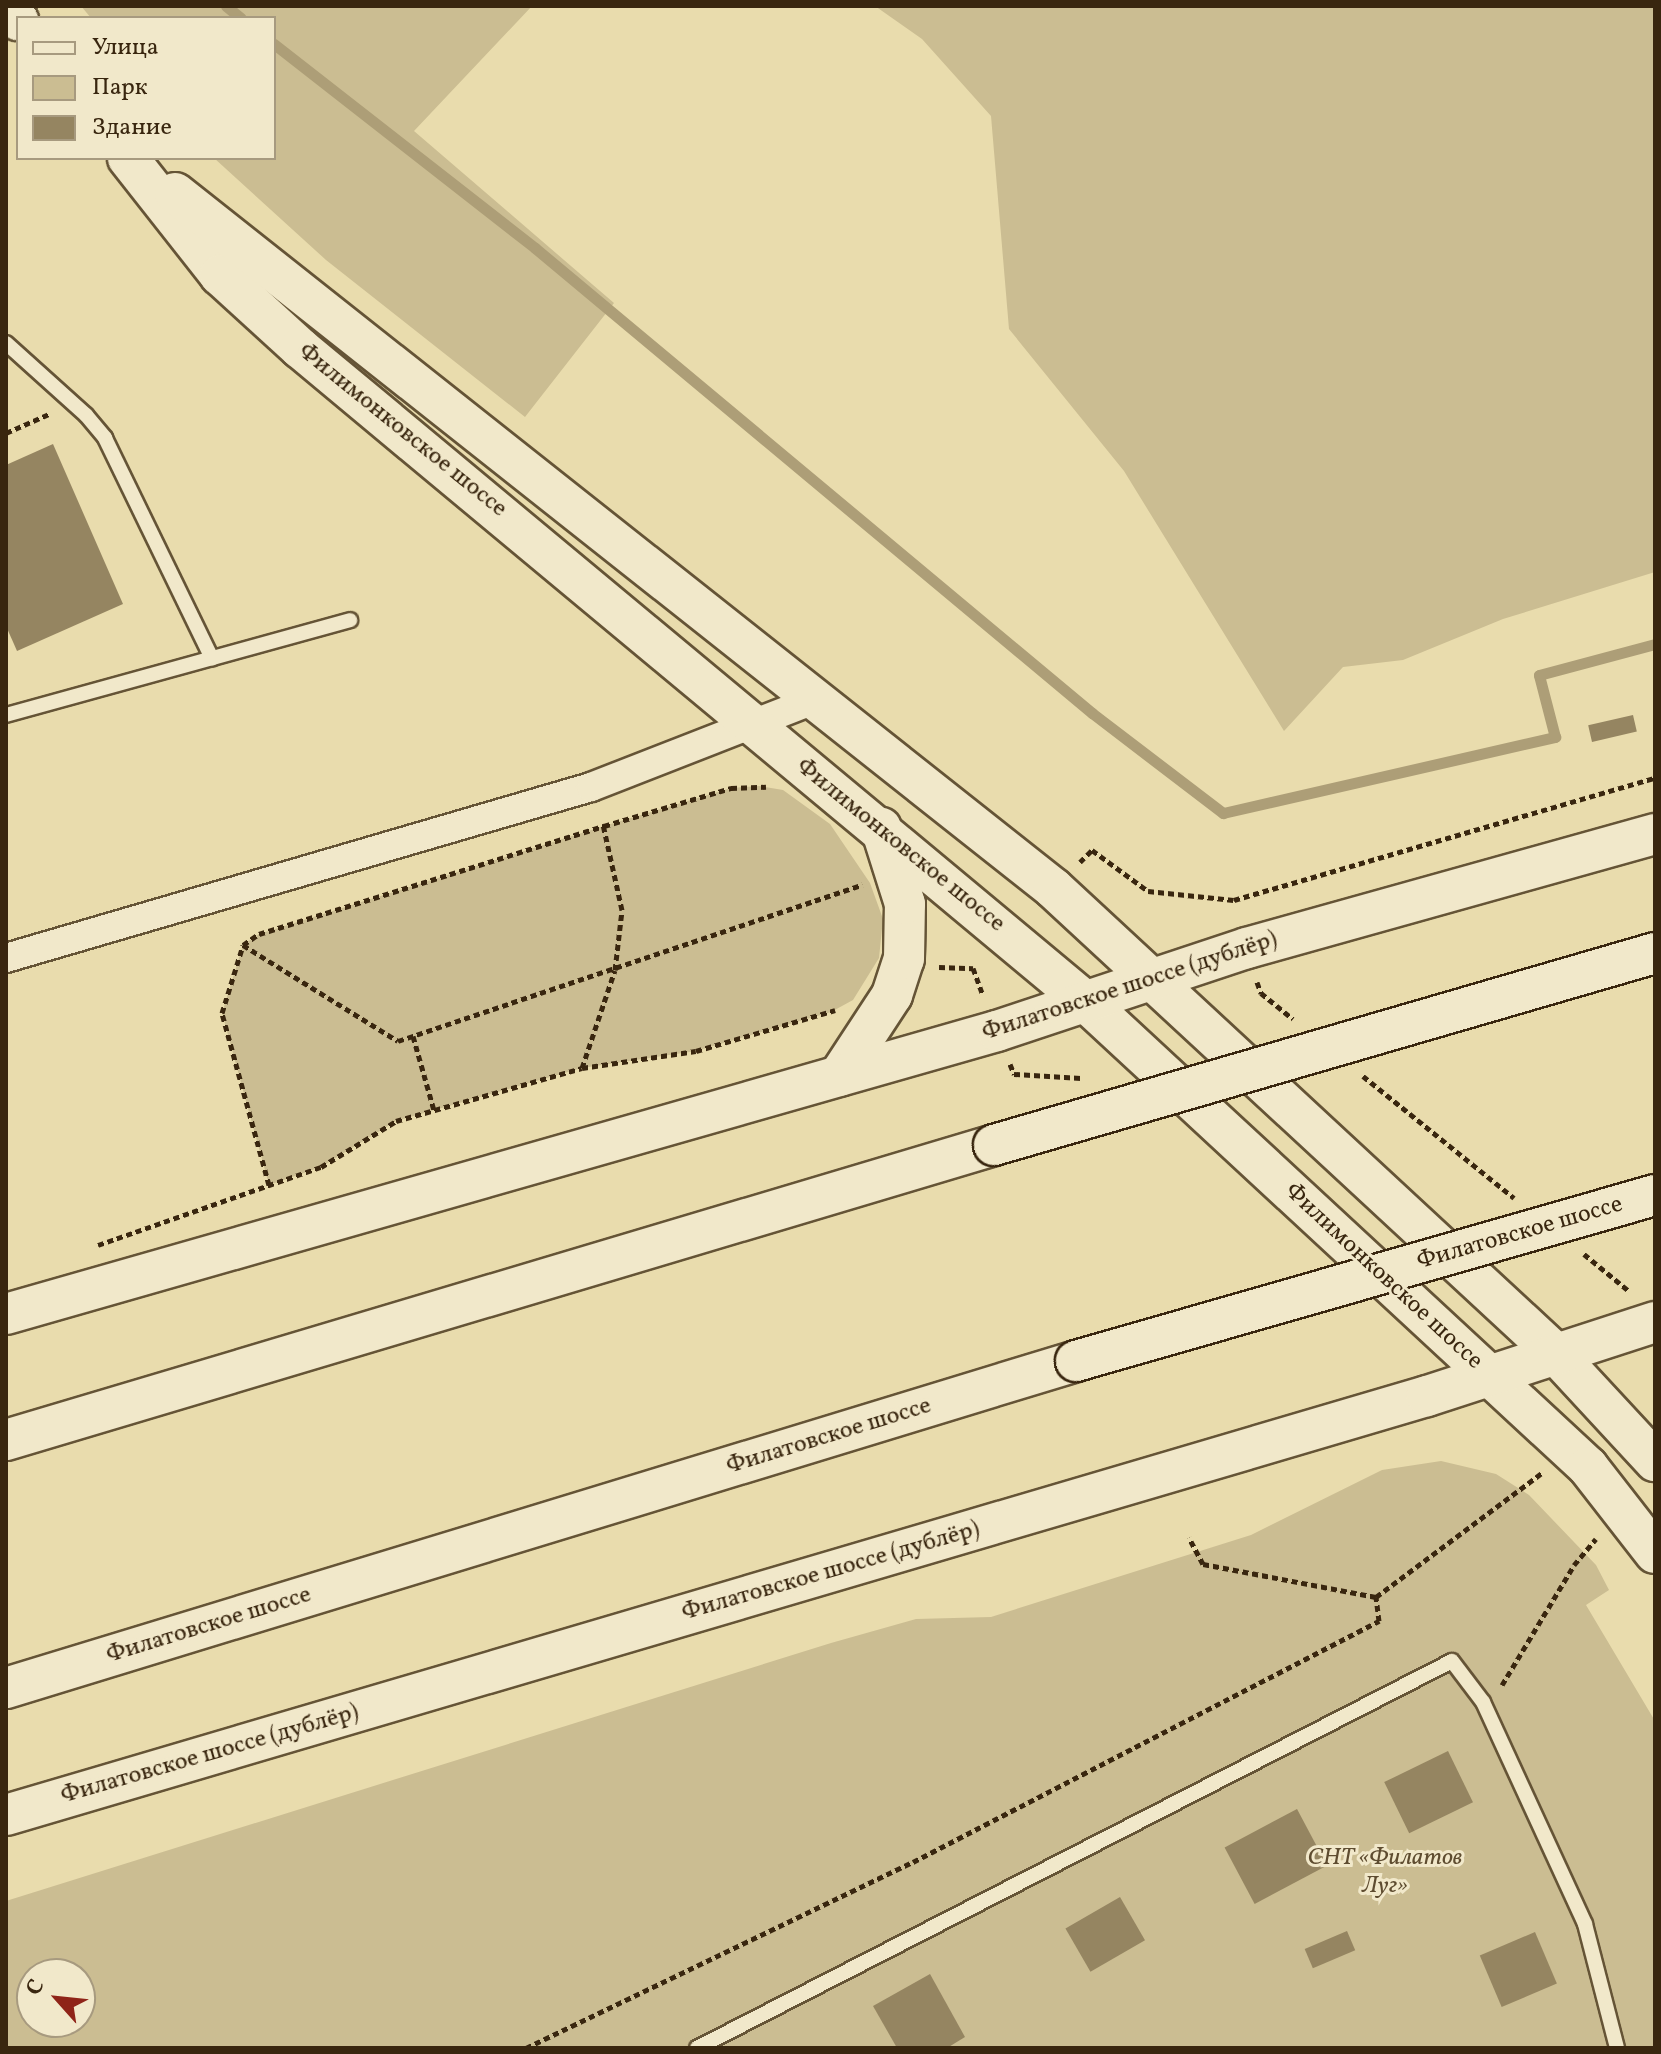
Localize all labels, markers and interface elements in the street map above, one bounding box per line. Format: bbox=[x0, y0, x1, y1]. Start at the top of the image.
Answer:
legend bbox=[16, 16, 276, 160]
text: Улица bbox=[92, 31, 159, 65]
text: Парк bbox=[92, 71, 148, 105]
text: Здание bbox=[92, 111, 172, 145]
street label: Филимонковское шоссе bbox=[292, 338, 512, 524]
street label: Филимонковское шоссе bbox=[790, 753, 1010, 939]
street label: Филатовское шоссе (дублёр) bbox=[979, 926, 1281, 1048]
street label: Филимонковское шоссе bbox=[1278, 1178, 1488, 1376]
street label: Филатовское шоссе bbox=[1414, 1191, 1626, 1277]
street label: Филатовское шоссе bbox=[723, 1392, 935, 1482]
street label: Филатовское шоссе (дублёр) bbox=[679, 1516, 983, 1628]
street label: Филатовское шоссе bbox=[103, 1581, 315, 1671]
street label: Филатовское шоссе (дублёр) bbox=[58, 1699, 362, 1811]
park label: СНТ «Филатов Луг» bbox=[1308, 1845, 1462, 1901]
north arrow bbox=[16, 1958, 96, 2038]
text: С bbox=[19, 1974, 53, 2001]

